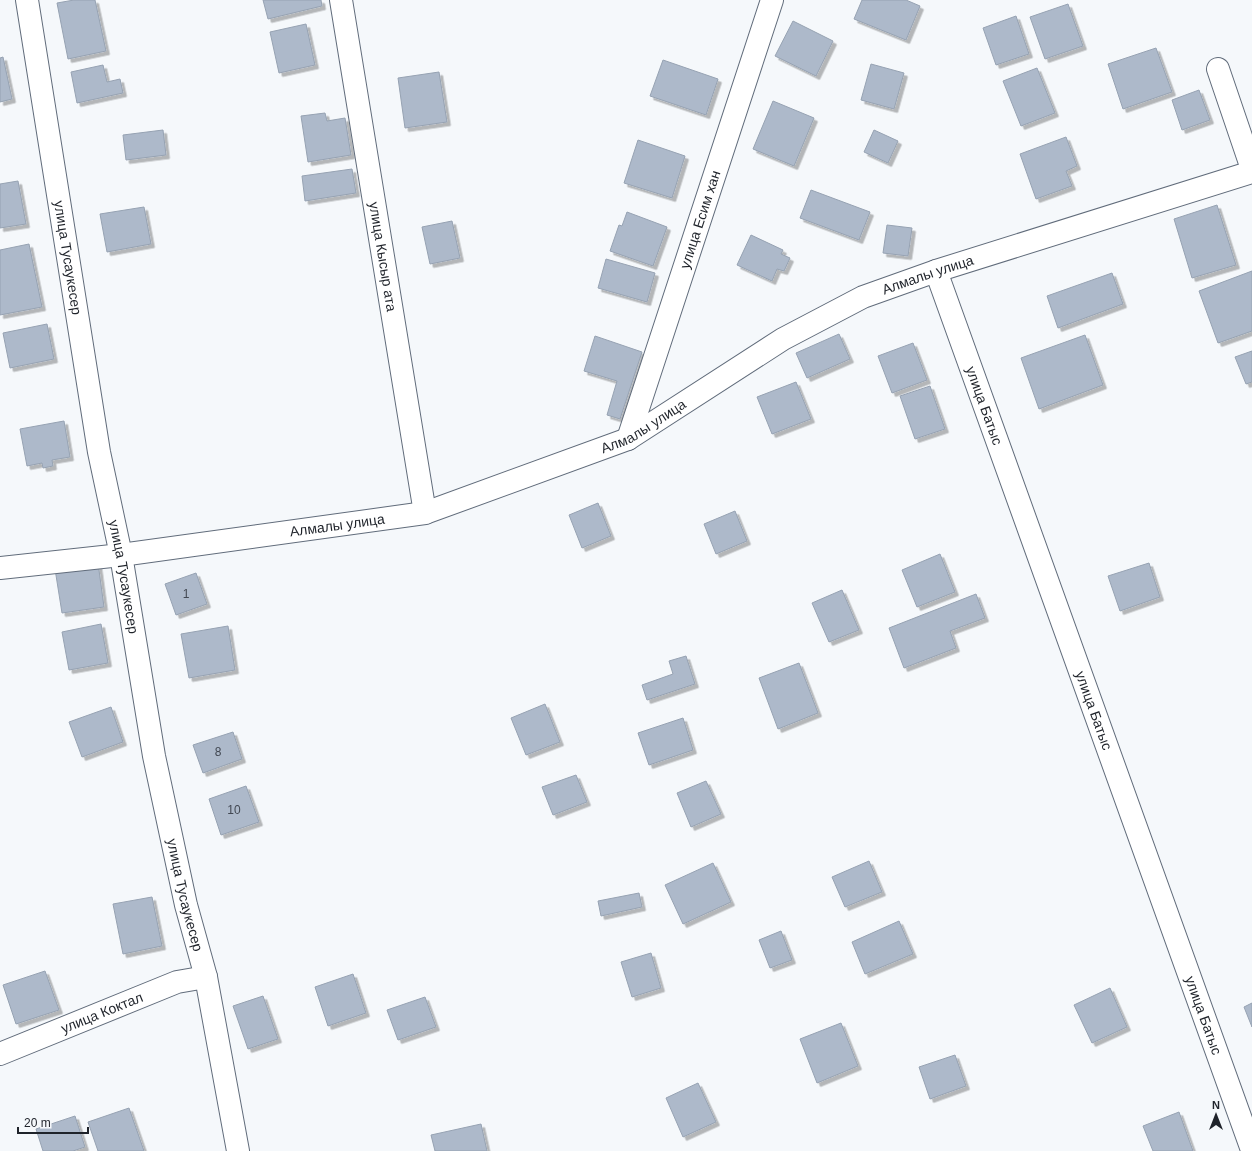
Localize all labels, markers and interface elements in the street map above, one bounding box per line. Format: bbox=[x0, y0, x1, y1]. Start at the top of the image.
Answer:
street label: улица Есим хан bbox=[676, 168, 724, 271]
street label: улица Тусаукесер bbox=[51, 200, 85, 316]
street label: улица Кысыр ата bbox=[366, 201, 400, 313]
street label: Алмалы улица bbox=[880, 252, 976, 298]
street label: улица Батыс bbox=[963, 364, 1006, 447]
street label: Алмалы улица bbox=[599, 396, 689, 456]
street label: Алмалы улица bbox=[289, 511, 386, 540]
street label: улица Тусаукесер bbox=[106, 518, 142, 635]
house number: 1 bbox=[183, 587, 190, 601]
street label: улица Батыс bbox=[1072, 669, 1115, 752]
house number: 8 bbox=[215, 745, 222, 759]
house number: 10 bbox=[227, 803, 241, 817]
street label: улица Тусаукесер bbox=[164, 837, 206, 953]
street label: улица Батыс bbox=[1182, 974, 1225, 1057]
street label: улица Коктал bbox=[59, 989, 145, 1036]
north arrow bbox=[1196, 1095, 1236, 1135]
text: N bbox=[1212, 1099, 1220, 1111]
scale bar bbox=[18, 1109, 88, 1135]
text: 20 m bbox=[24, 1116, 51, 1130]

